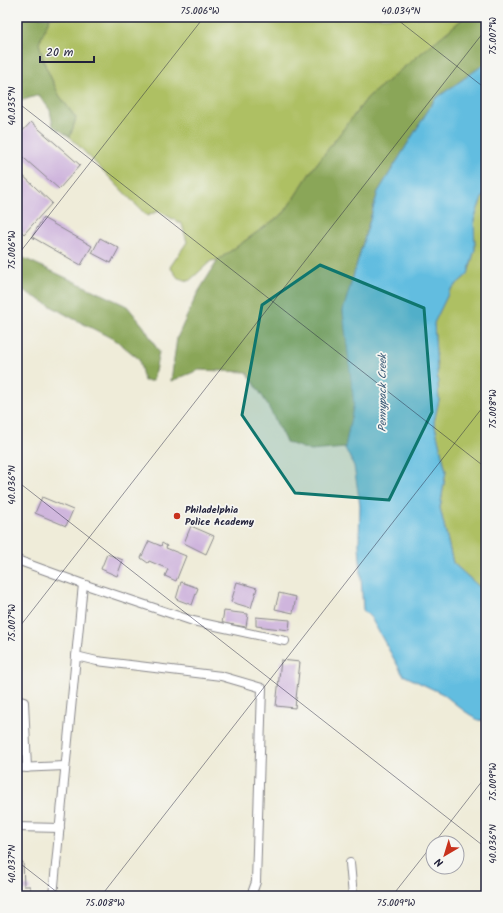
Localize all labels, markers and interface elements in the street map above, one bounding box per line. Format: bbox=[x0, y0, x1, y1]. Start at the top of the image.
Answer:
text: 75.006°W bbox=[180, 3, 220, 19]
text: 40.034°N bbox=[381, 3, 421, 19]
text: 75.007°W bbox=[485, 17, 501, 55]
scale bar bbox=[40, 38, 94, 64]
text: 20 m bbox=[46, 43, 74, 62]
text: 40.035°N bbox=[4, 86, 20, 126]
text: 75.006°W bbox=[4, 230, 20, 270]
water label: Pennypack Creek bbox=[374, 352, 392, 432]
text: 75.008°W bbox=[485, 389, 501, 429]
text: 40.036°N bbox=[4, 465, 20, 505]
place label: Philadelphia Police Academy bbox=[185, 502, 255, 530]
marker: Philadelphia Police Academy bbox=[172, 511, 182, 521]
text: 75.007°W bbox=[4, 604, 20, 642]
text: 75.009°W bbox=[485, 763, 501, 801]
text: 40.036°N bbox=[485, 824, 501, 864]
north arrow bbox=[425, 835, 465, 875]
text: 40.037°N bbox=[4, 845, 20, 883]
text: N bbox=[431, 853, 448, 871]
text: 75.008°W bbox=[85, 895, 125, 911]
text: 75.009°W bbox=[377, 895, 415, 911]

